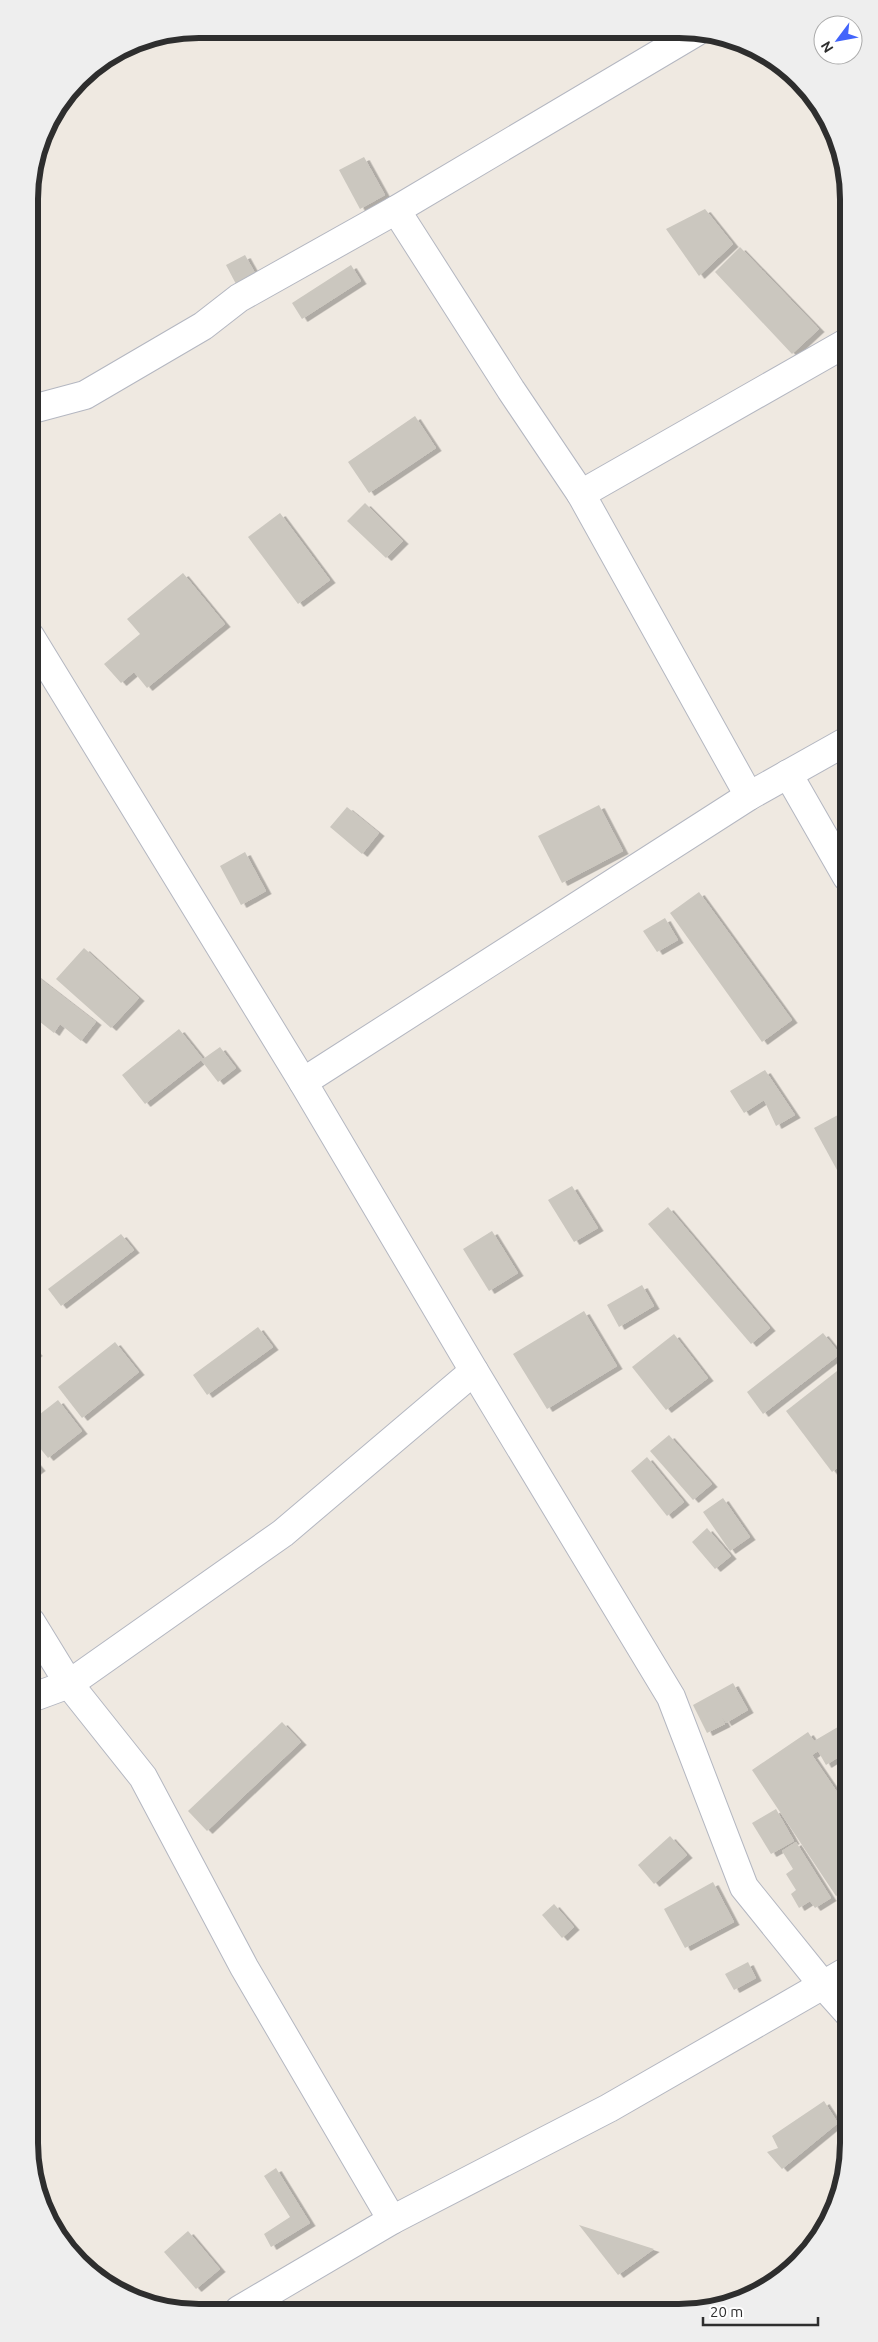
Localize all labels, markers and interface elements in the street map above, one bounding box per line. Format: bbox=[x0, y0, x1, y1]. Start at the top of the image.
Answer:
north arrow bbox=[813, 15, 863, 65]
text: N bbox=[817, 38, 837, 56]
scale bar bbox=[703, 2294, 818, 2326]
text: 20 m bbox=[710, 2303, 743, 2320]

